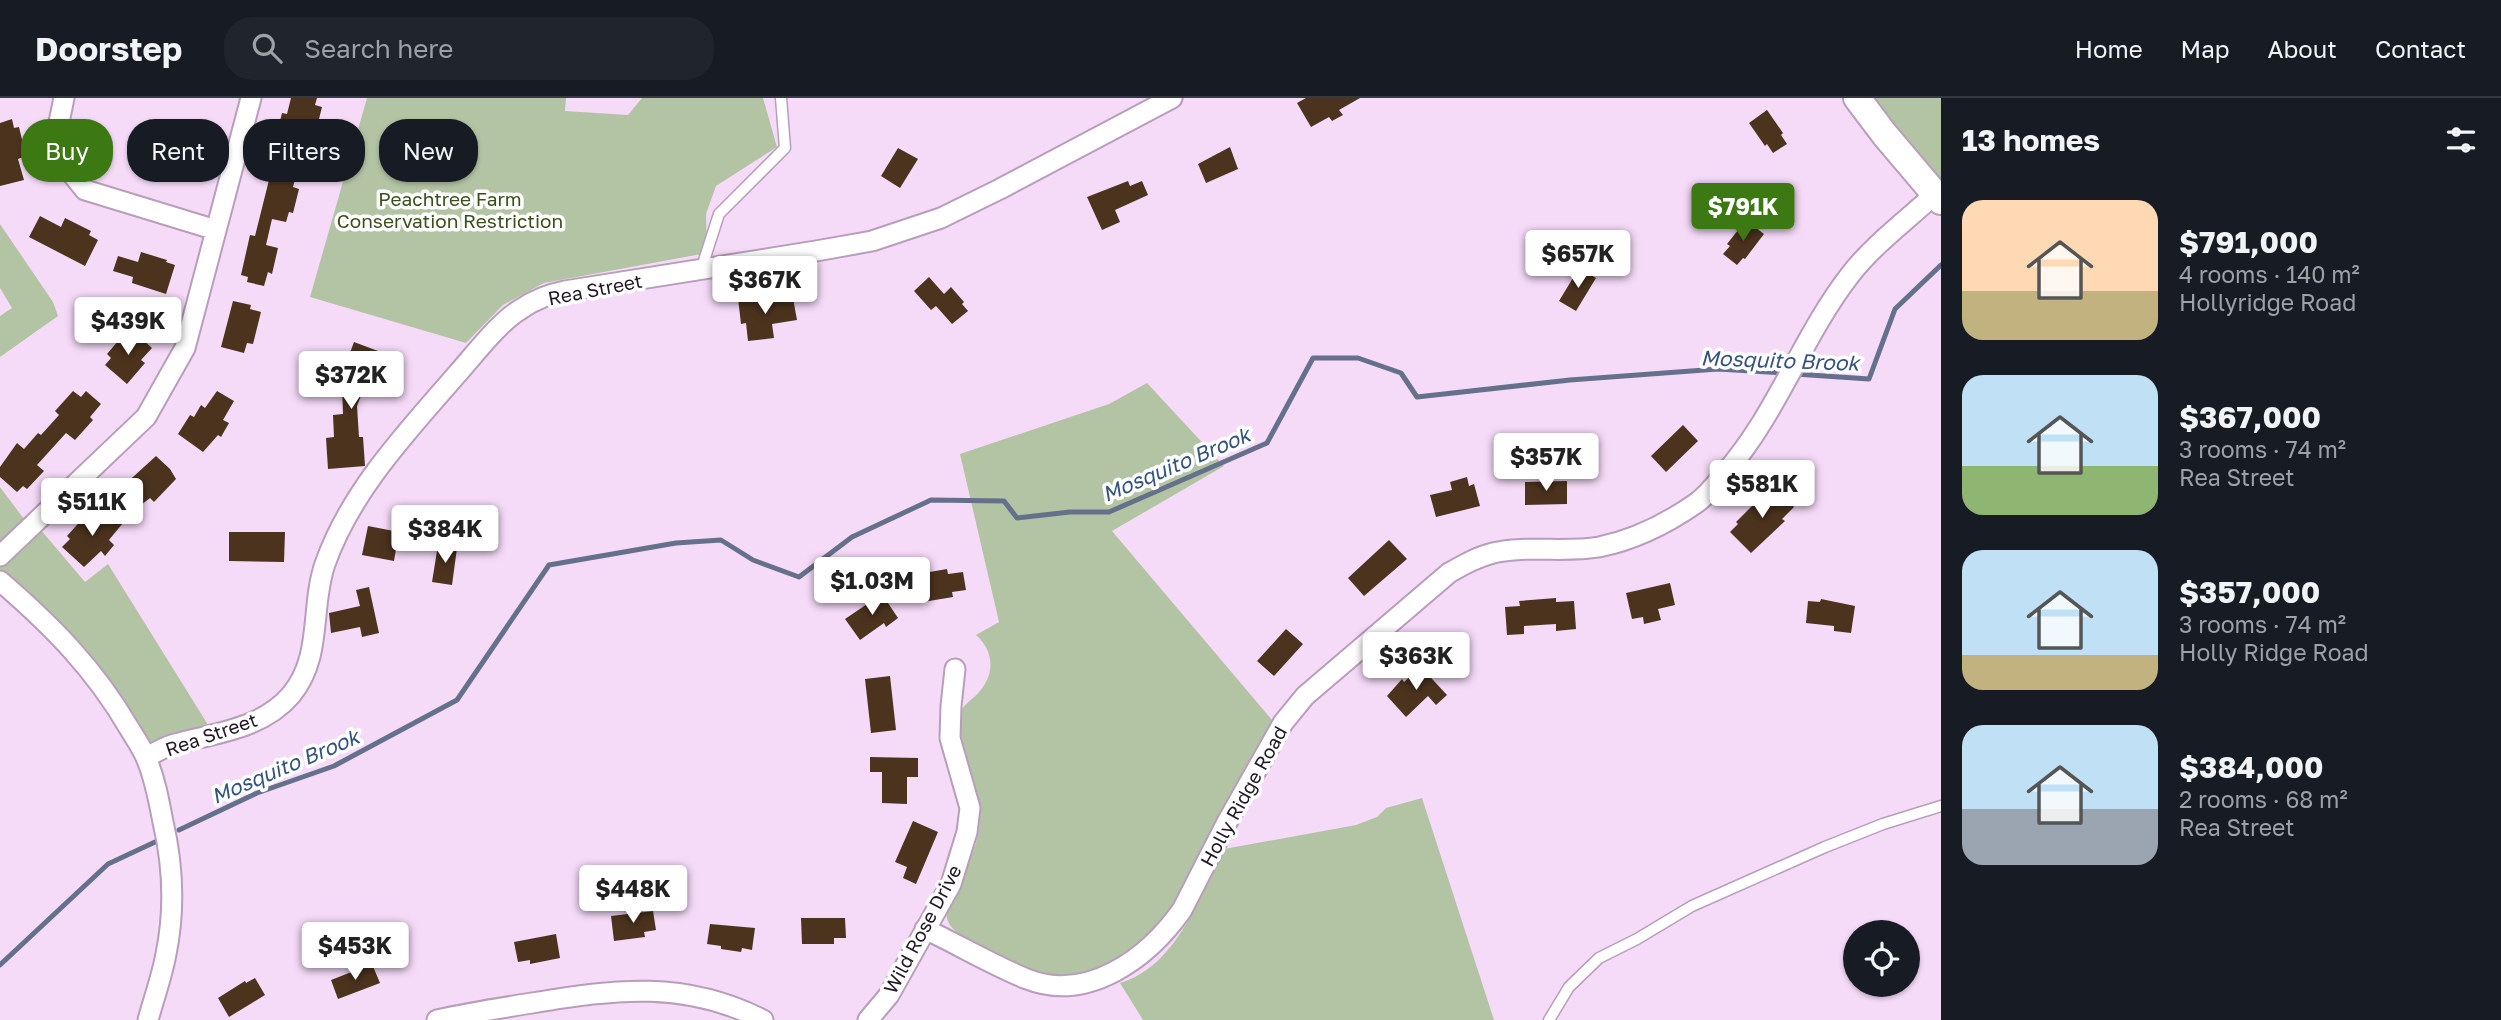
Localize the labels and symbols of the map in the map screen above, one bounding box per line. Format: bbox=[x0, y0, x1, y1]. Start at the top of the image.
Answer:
pin: $791K bbox=[1694, 184, 1792, 243]
park label: Peachtree Farm Conservation Restriction bbox=[337, 187, 563, 232]
pin: $657K bbox=[1529, 230, 1627, 290]
pin: $367K bbox=[716, 256, 814, 316]
street label: Rea Street bbox=[546, 269, 644, 309]
pin: $439K bbox=[79, 298, 177, 357]
water label: Mosquito Brook bbox=[1700, 344, 1862, 376]
pin: $372K bbox=[302, 352, 400, 411]
water label: Mosquito Brook bbox=[1098, 420, 1256, 507]
pin: $357K bbox=[1497, 434, 1595, 493]
pin: $581K bbox=[1713, 460, 1811, 520]
pin: $511K bbox=[43, 478, 141, 538]
pin: $384K bbox=[396, 505, 494, 565]
pin: $1.03M bbox=[815, 558, 929, 617]
pin: $363K bbox=[1367, 632, 1465, 692]
street label: Rea Street bbox=[162, 708, 260, 760]
water label: Mosquito Brook bbox=[207, 722, 365, 809]
street label: Holly Ridge Road bbox=[1195, 722, 1291, 870]
street label: Wild Rose Drive bbox=[878, 861, 966, 997]
pin: $448K bbox=[584, 866, 682, 925]
pin: $453K bbox=[306, 922, 404, 982]

